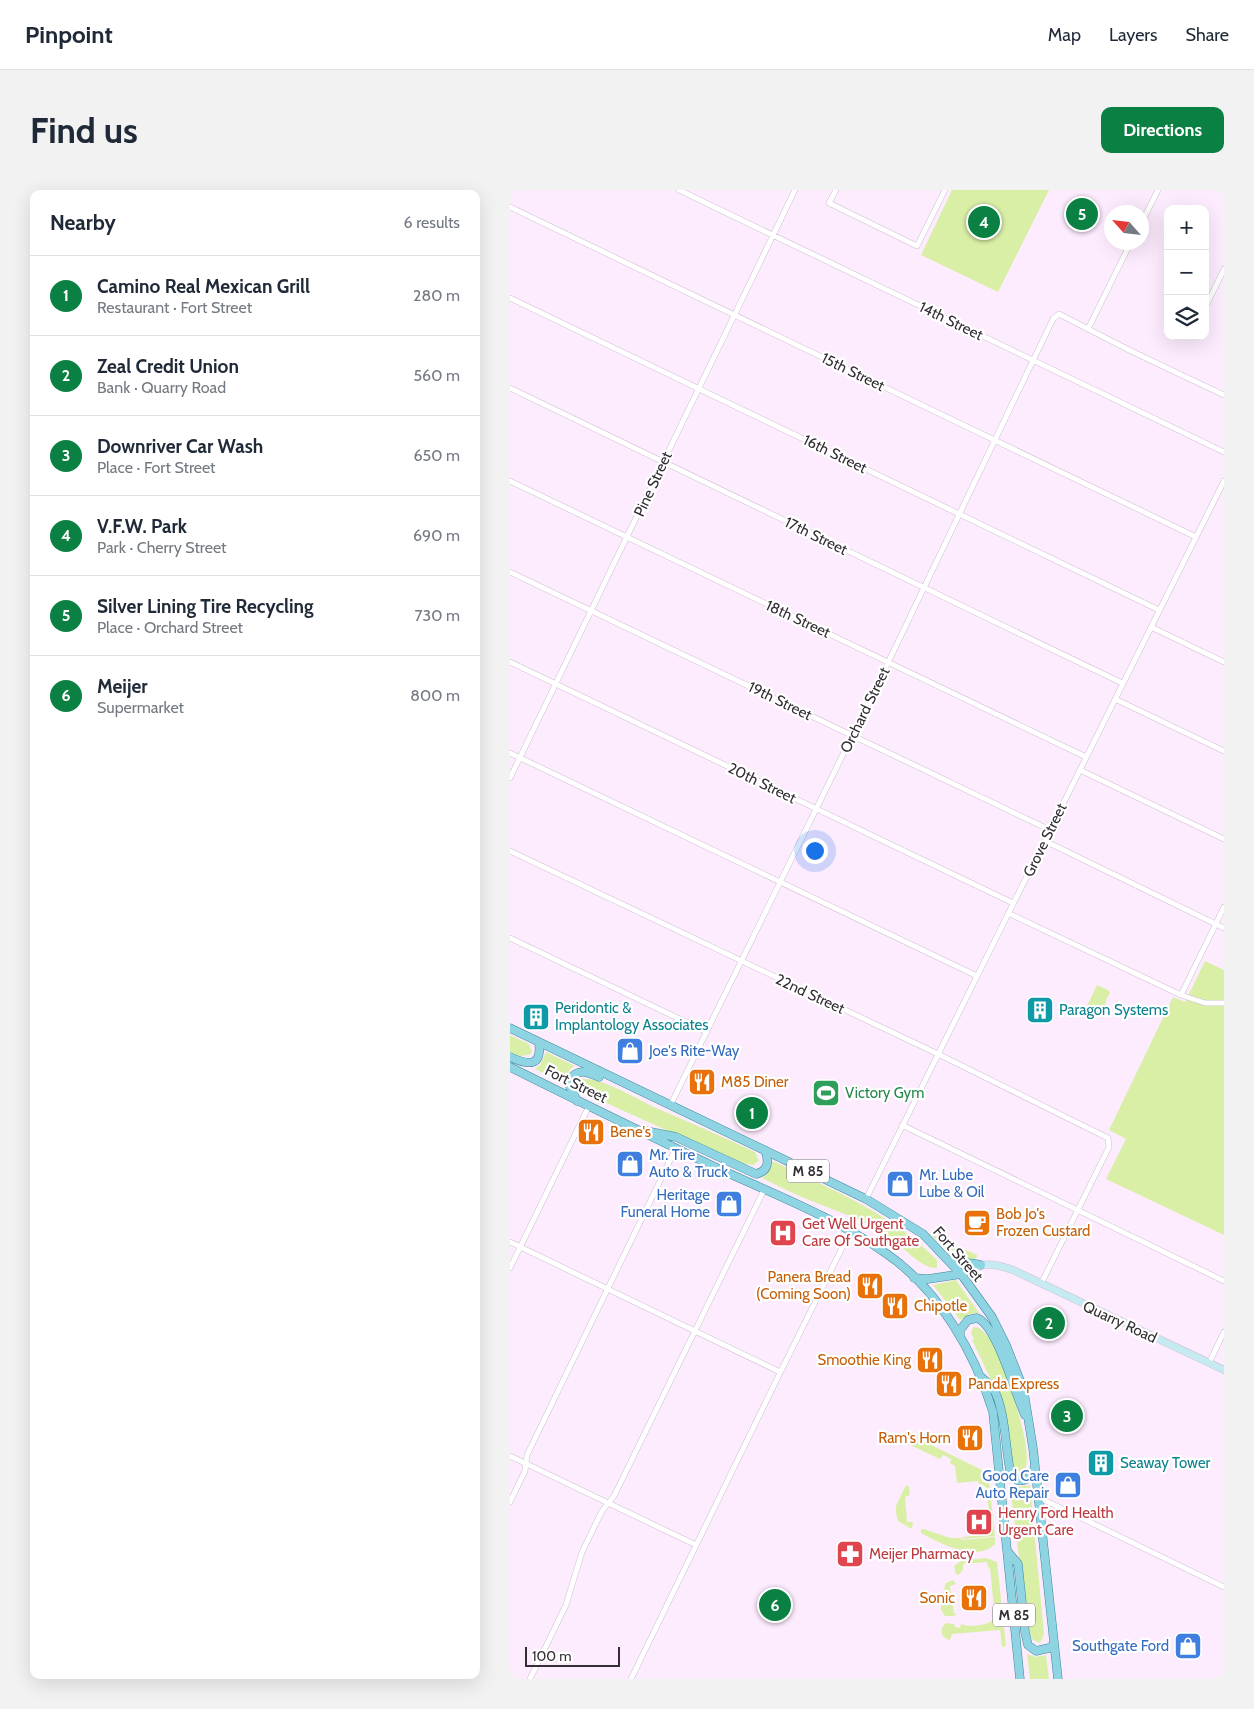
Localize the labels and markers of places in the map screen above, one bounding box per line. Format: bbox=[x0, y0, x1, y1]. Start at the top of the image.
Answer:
pin: 5 bbox=[1066, 195, 1098, 233]
pin: 4 bbox=[968, 203, 1000, 241]
building icon: Paragon Systems bbox=[1025, 995, 1055, 1025]
place label: Peridontic & Implantology Associates bbox=[555, 999, 708, 1034]
place label: Paragon Systems bbox=[1059, 1001, 1168, 1019]
building icon: Peridontic & Implantology Associates bbox=[521, 1002, 551, 1032]
shop icon: Joe's Rite-Way bbox=[615, 1036, 645, 1066]
place label: Joe's Rite-Way bbox=[648, 1042, 740, 1060]
restaurant icon: M85 Diner bbox=[687, 1067, 717, 1097]
place label: M85 Diner bbox=[721, 1073, 789, 1091]
sports icon: Victory Gym bbox=[811, 1078, 841, 1108]
place label: Victory Gym bbox=[845, 1084, 924, 1102]
pin: 1 bbox=[736, 1094, 768, 1132]
restaurant icon: Bene's bbox=[576, 1117, 606, 1147]
place label: Bene's bbox=[610, 1123, 651, 1141]
place label: Mr. Tire Auto & Truck bbox=[649, 1146, 728, 1181]
shop icon: Mr. Tire Auto & Truck bbox=[615, 1149, 645, 1179]
place label: Mr. Lube Lube & Oil bbox=[919, 1166, 985, 1201]
shop icon: Mr. Lube Lube & Oil bbox=[885, 1169, 915, 1199]
place label: Heritage Funeral Home bbox=[621, 1186, 710, 1221]
shop icon: Heritage Funeral Home bbox=[714, 1189, 744, 1219]
place label: Bob Jo's Frozen Custard bbox=[996, 1205, 1090, 1240]
cafe icon: Bob Jo's Frozen Custard bbox=[962, 1208, 992, 1238]
place label: Get Well Urgent Care Of Southgate bbox=[802, 1215, 919, 1250]
hospital icon: Get Well Urgent Care Of Southgate bbox=[768, 1218, 798, 1248]
place label: Panera Bread (Coming Soon) bbox=[756, 1268, 851, 1303]
restaurant icon: Panera Bread (Coming Soon) bbox=[855, 1271, 885, 1301]
restaurant icon: Chipotle bbox=[880, 1291, 910, 1321]
place label: Chipotle bbox=[914, 1297, 968, 1315]
pin: 2 bbox=[1033, 1304, 1065, 1342]
restaurant icon: Smoothie King bbox=[915, 1345, 945, 1375]
place label: Smoothie King bbox=[817, 1351, 912, 1369]
restaurant icon: Panda Express bbox=[934, 1369, 964, 1399]
place label: Panda Express bbox=[968, 1375, 1059, 1393]
pin: 3 bbox=[1051, 1397, 1083, 1435]
restaurant icon: Ram's Horn bbox=[955, 1423, 985, 1453]
place label: Ram's Horn bbox=[878, 1429, 951, 1447]
building icon: Seaway Tower bbox=[1086, 1448, 1116, 1478]
place label: Seaway Tower bbox=[1120, 1454, 1211, 1472]
place label: Good Care Auto Repair bbox=[976, 1467, 1049, 1502]
shop icon: Good Care Auto Repair bbox=[1053, 1470, 1083, 1500]
place label: Henry Ford Health Urgent Care bbox=[998, 1504, 1114, 1539]
hospital icon: Henry Ford Health Urgent Care bbox=[964, 1507, 994, 1537]
pharmacy icon: Meijer Pharmacy bbox=[835, 1539, 865, 1569]
place label: Meijer Pharmacy bbox=[869, 1545, 975, 1563]
restaurant icon: Sonic bbox=[959, 1583, 989, 1613]
pin: 6 bbox=[759, 1586, 791, 1624]
place label: Sonic bbox=[920, 1589, 955, 1607]
shop icon: Southgate Ford bbox=[1173, 1631, 1203, 1661]
place label: Southgate Ford bbox=[1072, 1637, 1169, 1655]

